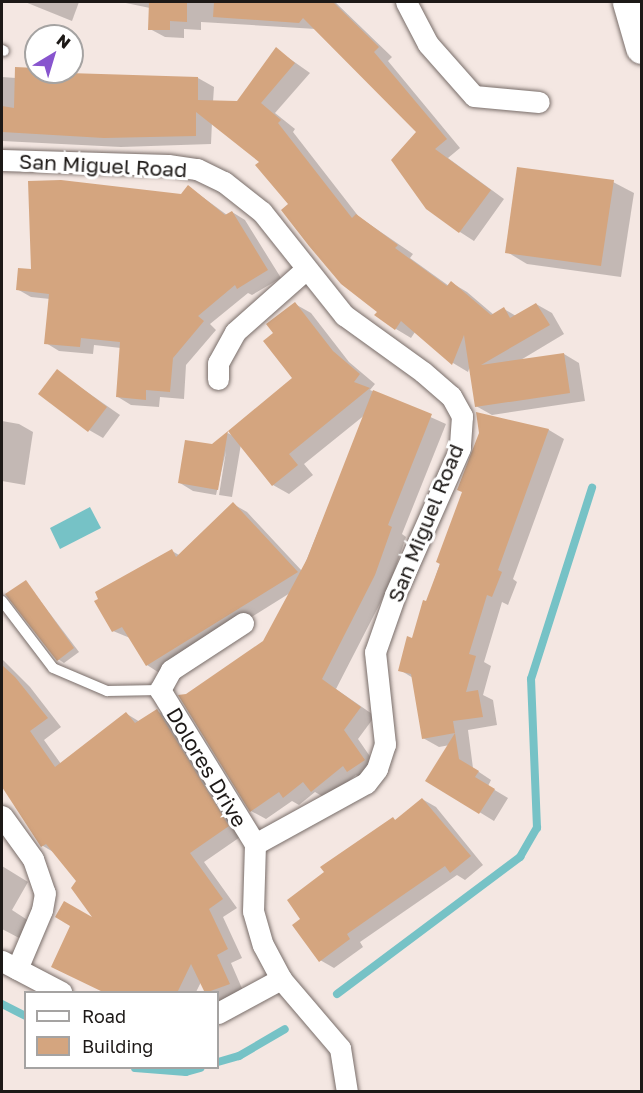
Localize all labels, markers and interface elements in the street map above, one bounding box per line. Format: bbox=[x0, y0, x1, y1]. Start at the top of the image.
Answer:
north arrow bbox=[24, 24, 84, 84]
text: N bbox=[53, 30, 75, 53]
street label: San Miguel Road bbox=[18, 148, 188, 182]
street label: San Miguel Road bbox=[382, 440, 468, 606]
street label: Dolores Drive bbox=[161, 703, 253, 831]
legend bbox=[24, 991, 219, 1069]
text: Road bbox=[82, 1005, 126, 1027]
text: Building bbox=[82, 1035, 153, 1057]

